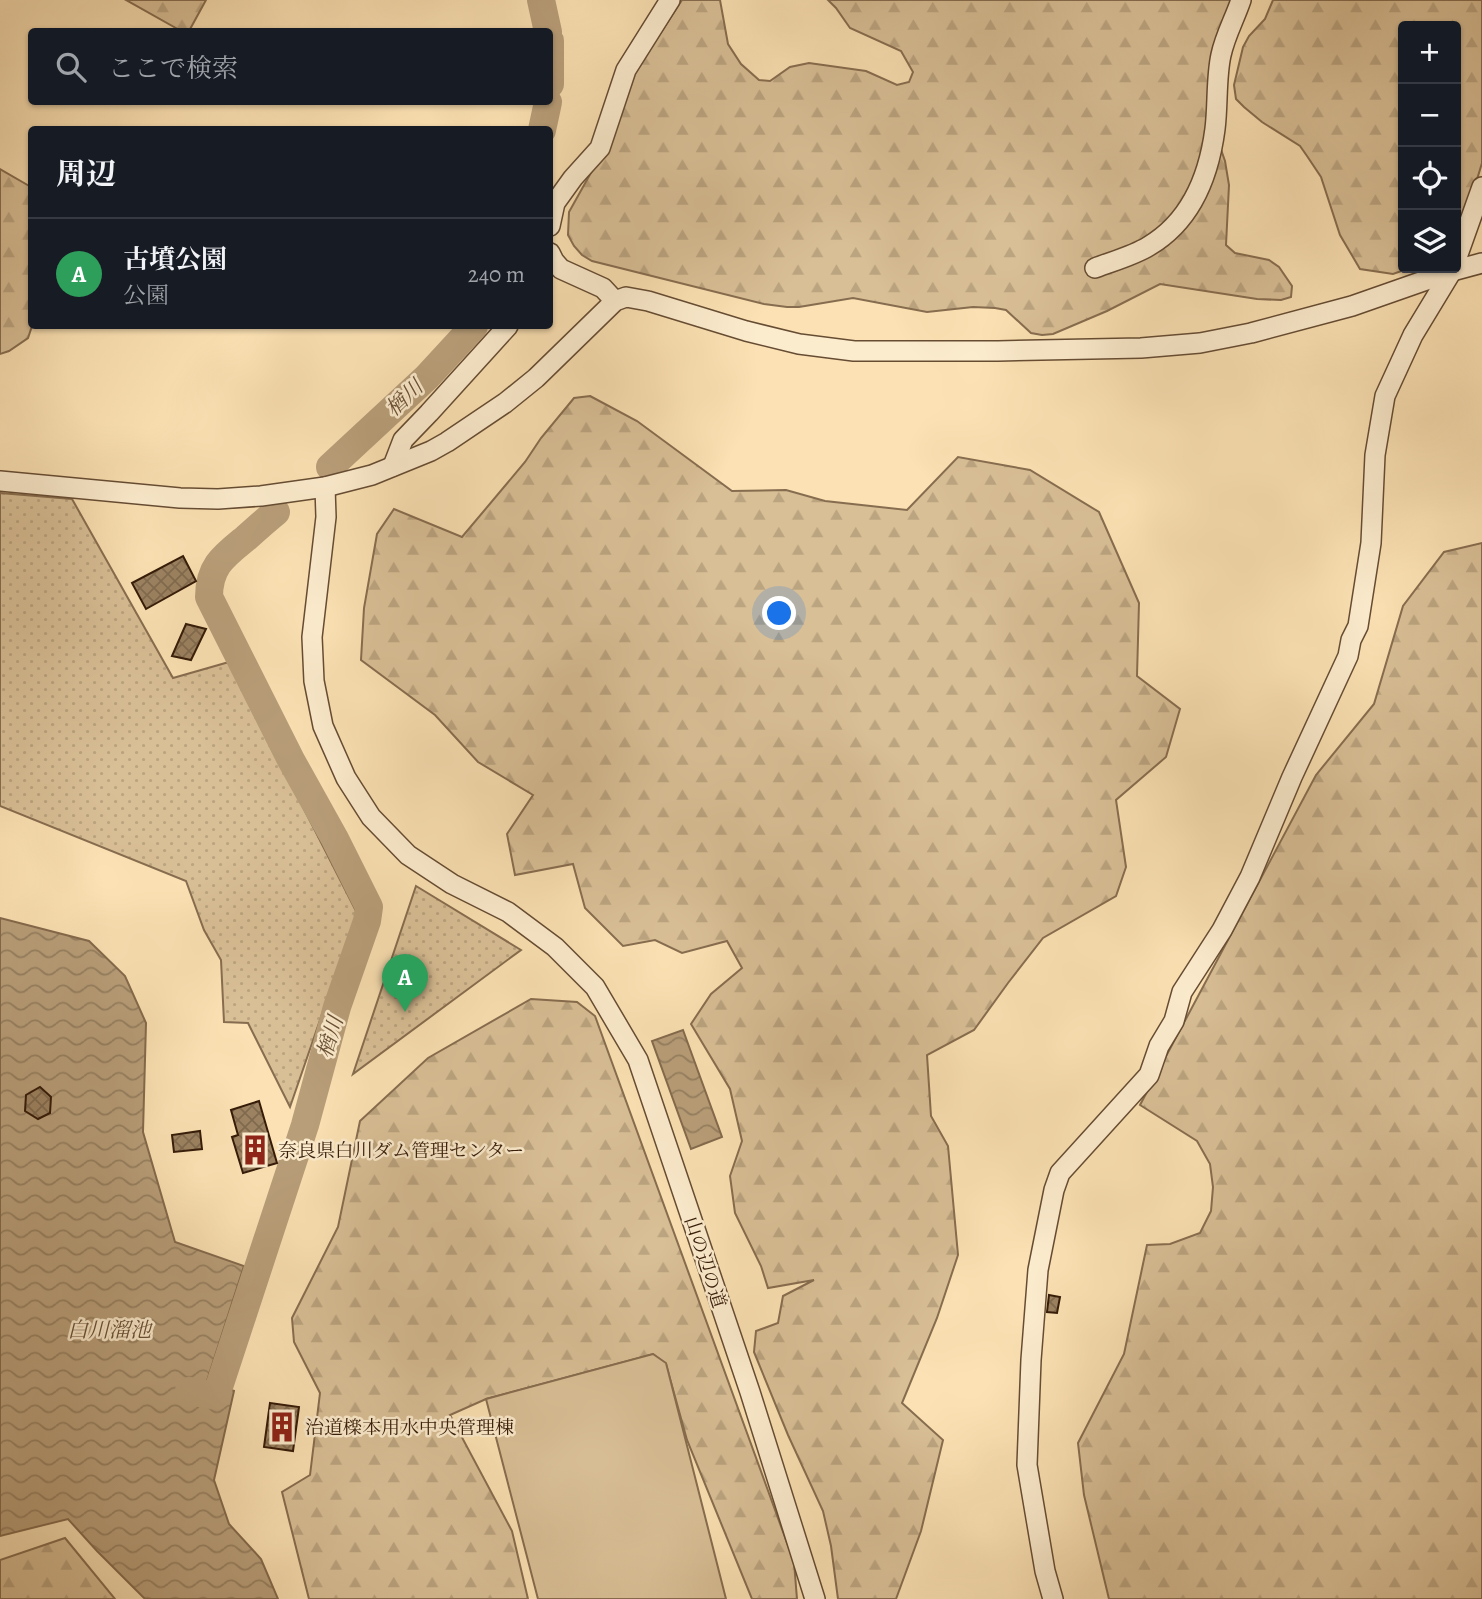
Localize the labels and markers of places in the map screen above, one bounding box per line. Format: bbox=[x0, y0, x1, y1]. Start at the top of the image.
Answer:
pin: A bbox=[382, 954, 428, 1012]
building icon: 奈良県白川ダム管理センター bbox=[238, 1133, 272, 1167]
place label: 奈良県白川ダム管理センター bbox=[278, 1138, 524, 1164]
building icon: 治道檪本用水中央管理棟 bbox=[265, 1410, 299, 1444]
place label: 治道檪本用水中央管理棟 bbox=[305, 1415, 514, 1441]

